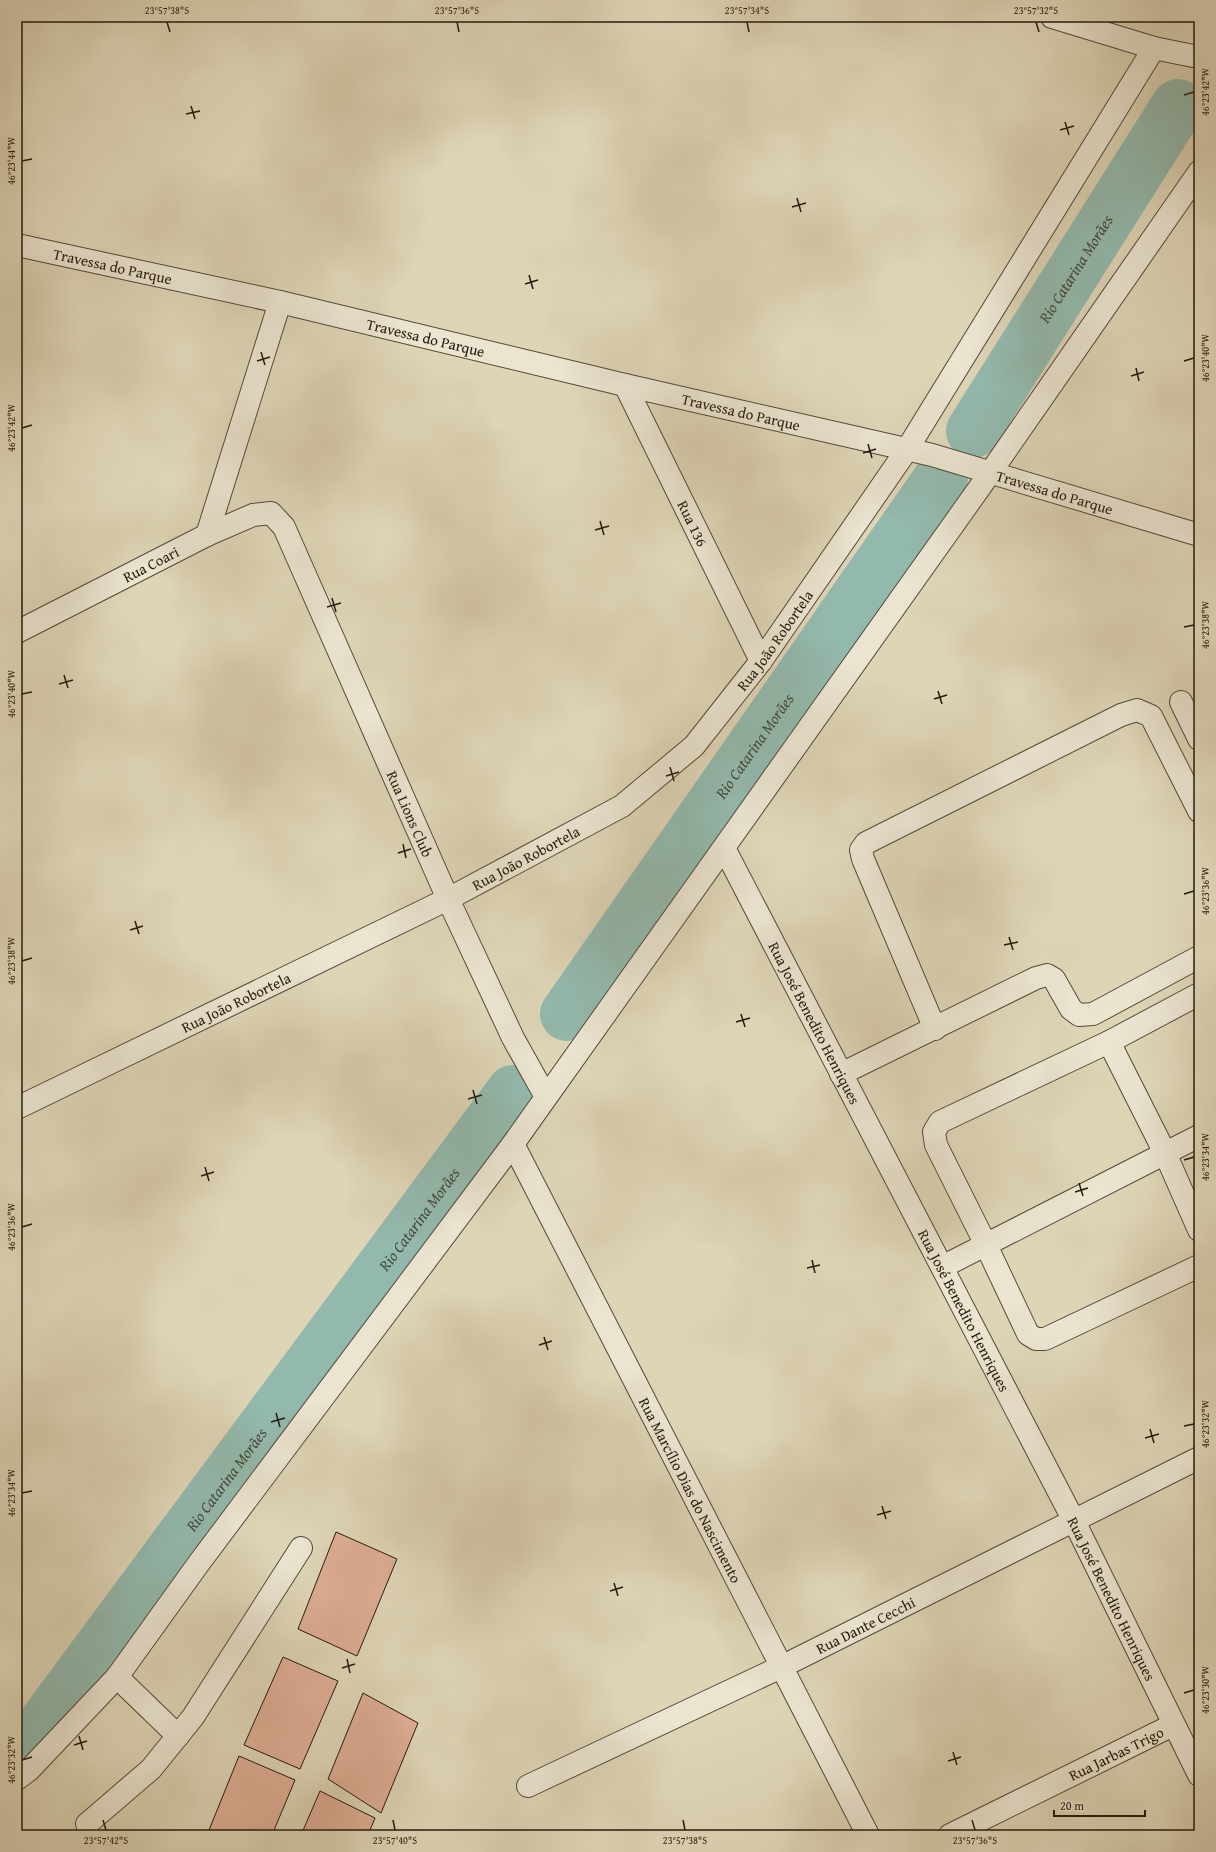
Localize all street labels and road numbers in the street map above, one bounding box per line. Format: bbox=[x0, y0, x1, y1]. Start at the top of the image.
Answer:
street label: Travessa do Parque bbox=[51, 243, 174, 289]
street label: Travessa do Parque bbox=[364, 313, 487, 361]
street label: Travessa do Parque bbox=[680, 388, 802, 435]
street label: Travessa do Parque bbox=[994, 464, 1116, 519]
street label: Rua 136 bbox=[673, 497, 713, 550]
street label: Rua Coari bbox=[119, 541, 182, 587]
street label: Rua João Robortela bbox=[731, 586, 818, 695]
street label: Rua Lions Club bbox=[382, 767, 439, 860]
street label: Rua João Robortela bbox=[468, 820, 583, 895]
street label: Rua José Benedito Henriques bbox=[764, 938, 866, 1108]
street label: Rua João Robortela bbox=[177, 967, 294, 1037]
street label: Rua José Benedito Henriques bbox=[913, 1225, 1015, 1395]
street label: Rua Marcílio Dias do Nascimento bbox=[634, 1394, 747, 1587]
street label: Rua José Benedito Henriques bbox=[1063, 1513, 1161, 1684]
street label: Rua Dante Cecchi bbox=[812, 1591, 919, 1658]
street label: Rua Jarbas Trigo bbox=[1065, 1721, 1167, 1785]

